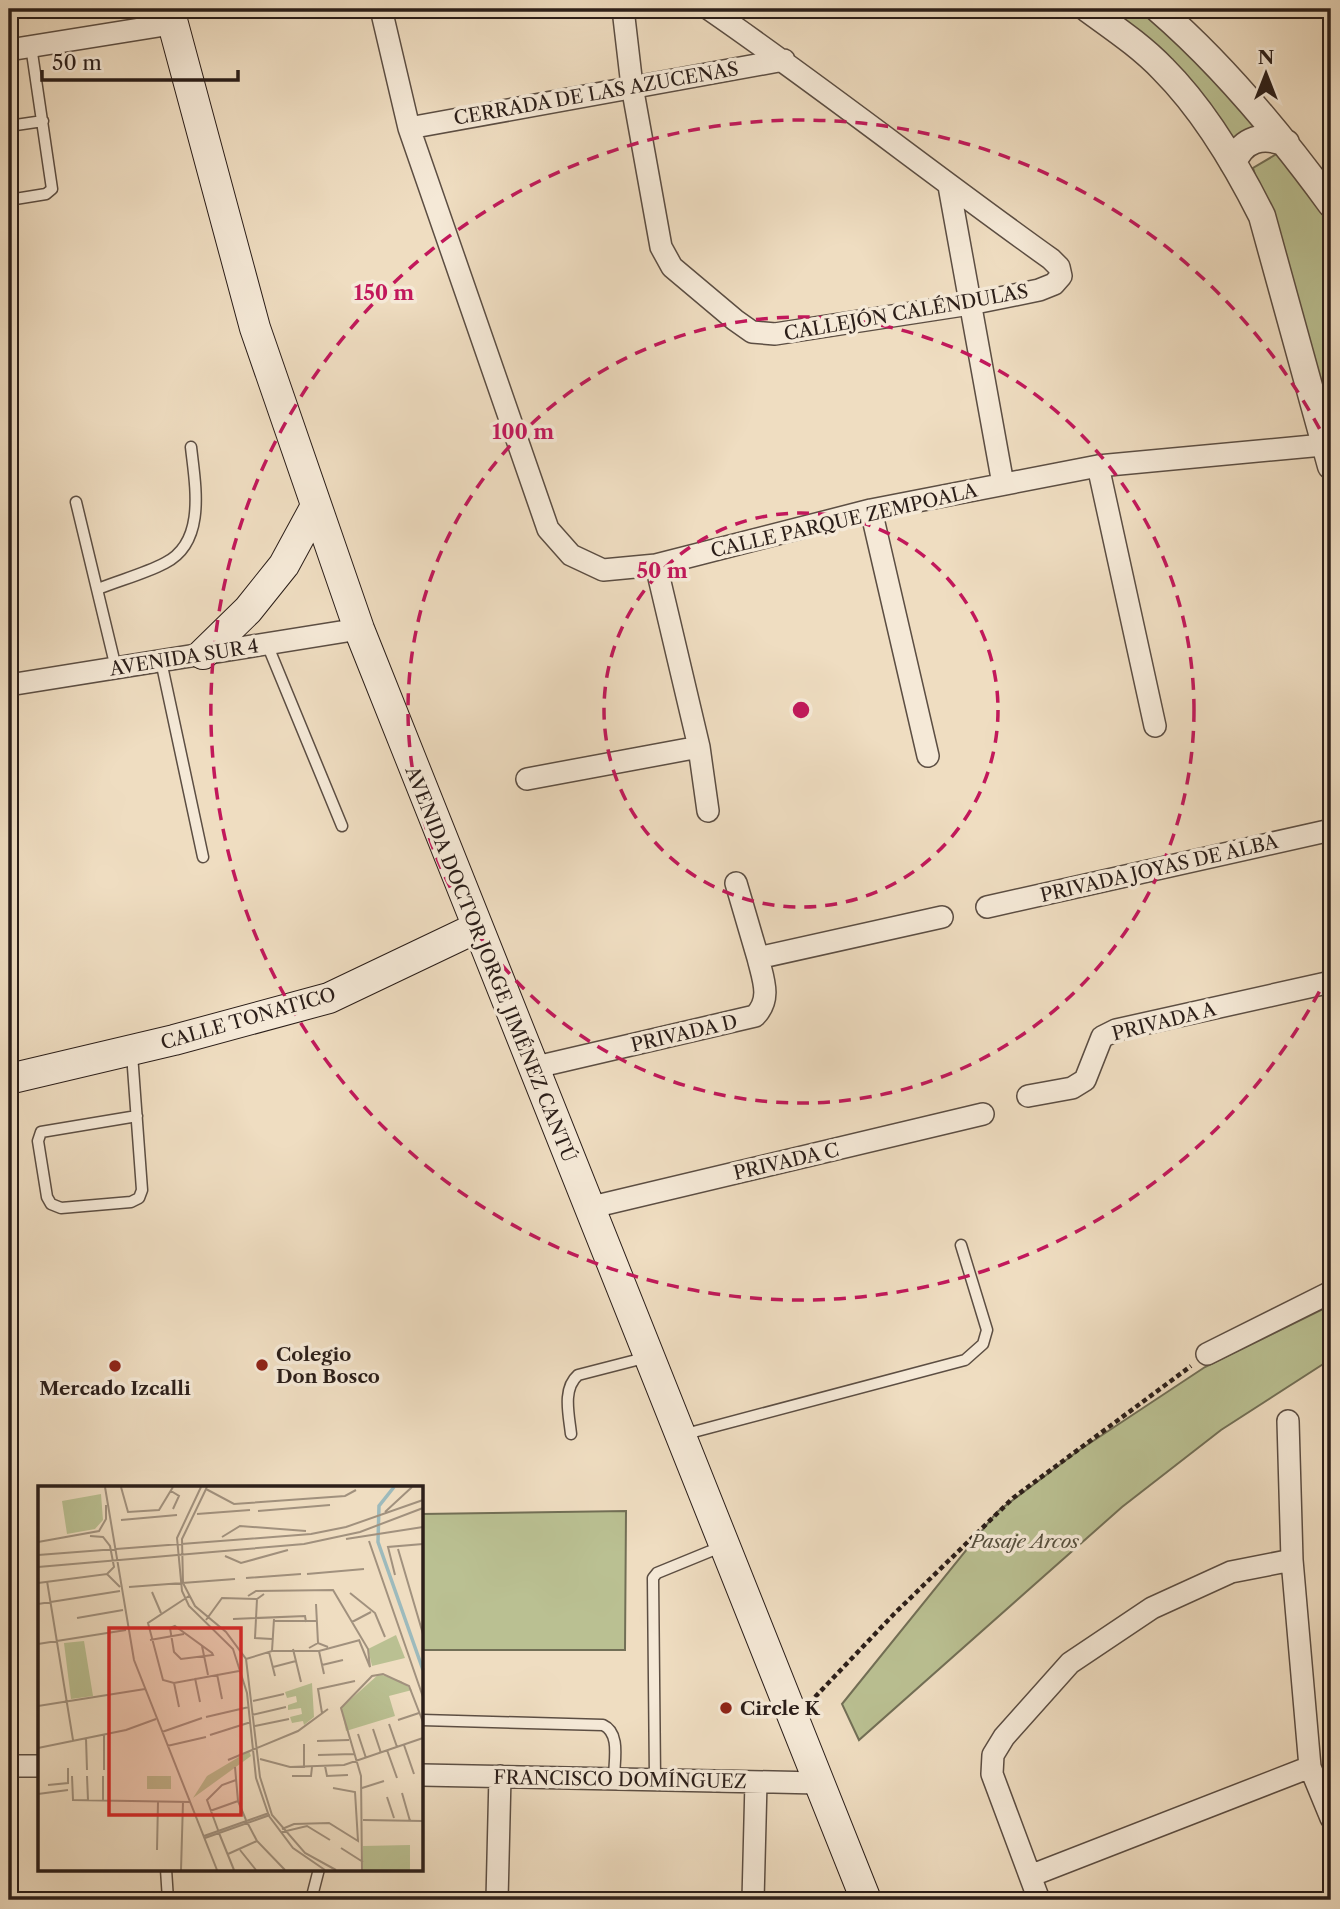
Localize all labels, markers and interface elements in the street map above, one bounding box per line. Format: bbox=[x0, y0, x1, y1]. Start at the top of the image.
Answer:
scale bar bbox=[42, 38, 238, 82]
north arrow bbox=[1232, 38, 1302, 108]
text: N bbox=[1258, 46, 1274, 69]
text: 50 m bbox=[52, 50, 102, 75]
street label: CERRADA DE LAS AZUCENAS bbox=[452, 57, 740, 130]
text: 150 m bbox=[354, 280, 414, 305]
street label: CALLEJÓN CALÉNDULAS bbox=[782, 280, 1030, 345]
text: 100 m bbox=[492, 419, 554, 444]
street label: CALLE PARQUE ZEMPOALA bbox=[709, 478, 981, 562]
text: 50 m bbox=[636, 558, 688, 583]
street label: AVENIDA SUR 4 bbox=[107, 634, 260, 681]
centre of rings bbox=[789, 698, 813, 722]
street label: AVENIDA DOCTOR JORGE JIMÉNEZ CANTÚ bbox=[400, 762, 581, 1166]
street label: PRIVADA JOYAS DE ALBA bbox=[1038, 830, 1281, 907]
street label: CALLE TONATICO bbox=[158, 982, 338, 1054]
street label: PRIVADA A bbox=[1110, 997, 1219, 1046]
street label: PRIVADA D bbox=[629, 1010, 740, 1057]
street label: PRIVADA C bbox=[731, 1138, 841, 1185]
place label: Colegio Don Bosco bbox=[276, 1343, 380, 1388]
marker: Colegio Don Bosco bbox=[254, 1357, 270, 1373]
marker: Mercado Izcalli bbox=[107, 1358, 123, 1374]
place label: Mercado Izcalli bbox=[39, 1377, 191, 1400]
inset map bbox=[38, 1486, 424, 1870]
park label: Pasaje Arcos bbox=[969, 1530, 1080, 1553]
place label: Circle K bbox=[740, 1697, 820, 1720]
marker: Circle K bbox=[718, 1700, 734, 1716]
street label: FRANCISCO DOMÍNGUEZ bbox=[493, 1766, 747, 1793]

